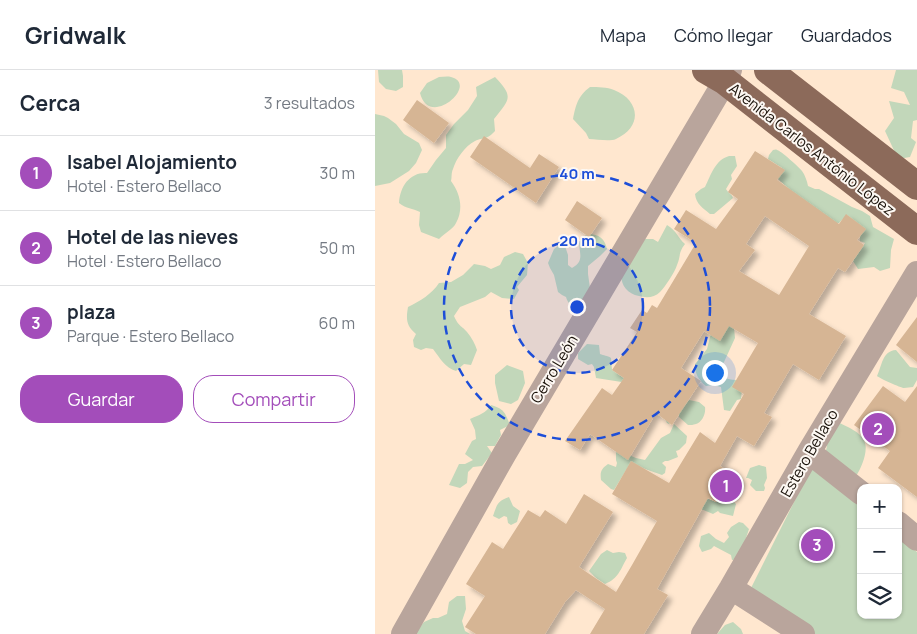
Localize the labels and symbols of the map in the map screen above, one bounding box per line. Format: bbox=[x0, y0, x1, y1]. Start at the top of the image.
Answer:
street label: Avenida Carlos António López bbox=[725, 78, 899, 220]
text: 40 m bbox=[559, 163, 595, 184]
text: 20 m bbox=[559, 230, 595, 251]
centre of rings bbox=[568, 298, 586, 316]
street label: Cerro León bbox=[525, 331, 583, 407]
your location bbox=[702, 360, 728, 386]
street label: Estero Bellaco bbox=[775, 405, 843, 501]
pin: 2 bbox=[862, 410, 894, 448]
pin: 1 bbox=[710, 467, 742, 505]
pin: 3 bbox=[801, 526, 833, 564]

